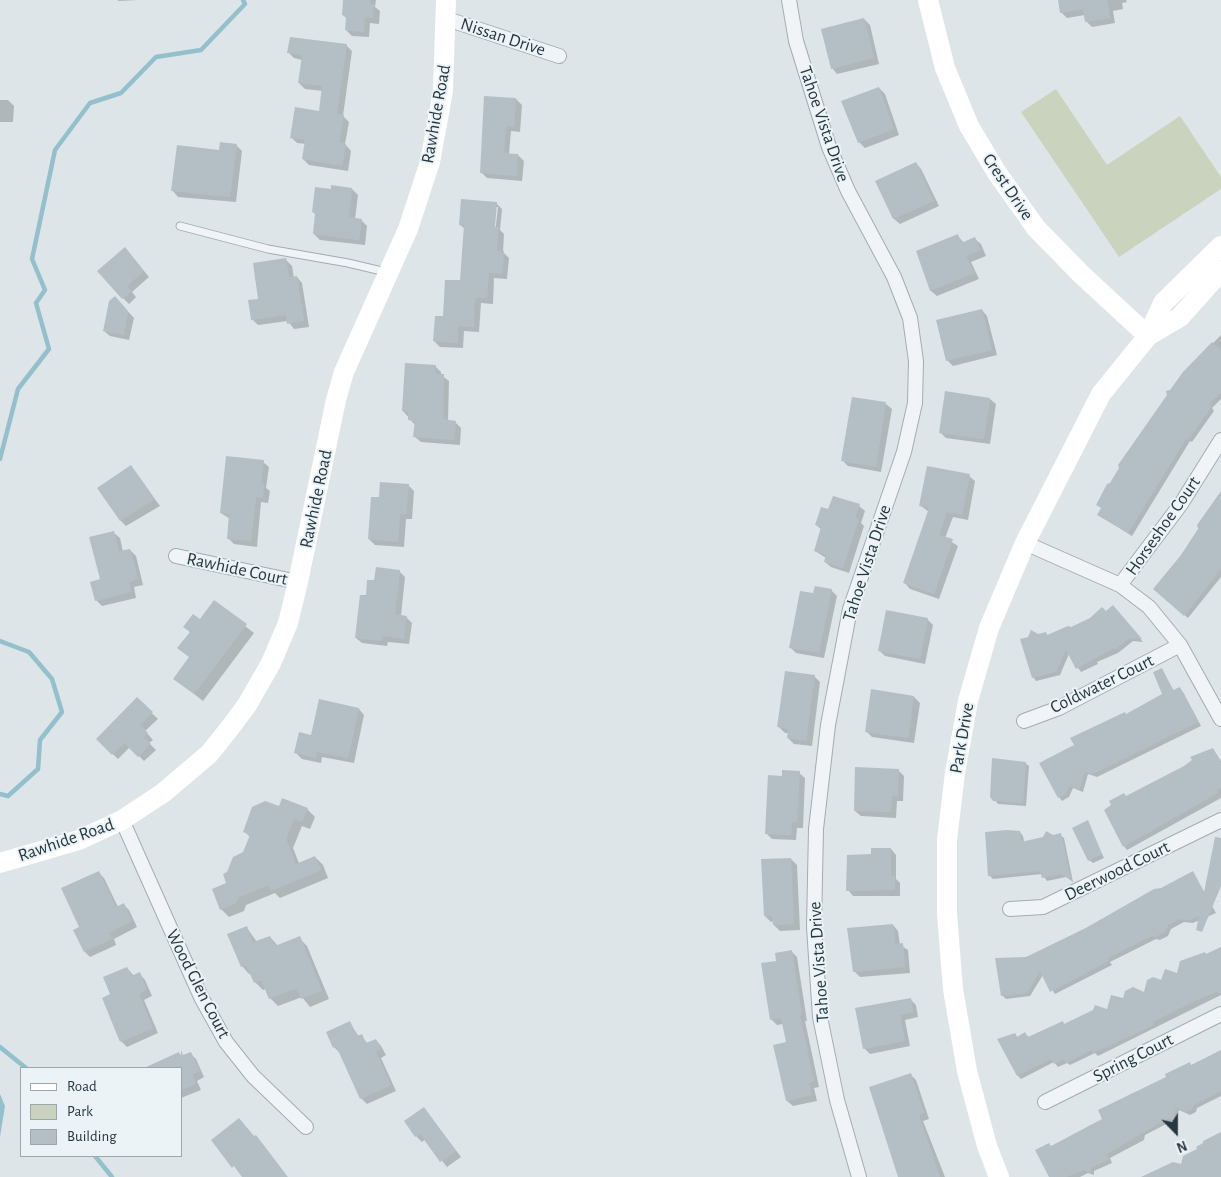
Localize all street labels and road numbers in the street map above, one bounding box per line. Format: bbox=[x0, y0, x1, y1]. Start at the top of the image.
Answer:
street label: Nissan Drive bbox=[458, 13, 548, 61]
street label: Rawhide Road bbox=[417, 63, 455, 165]
street label: Tahoe Vista Drive bbox=[794, 63, 854, 185]
street label: Crest Drive bbox=[978, 149, 1038, 225]
street label: Rawhide Road bbox=[295, 448, 337, 550]
street label: Horseshoe Court bbox=[1121, 472, 1205, 580]
street label: Tahoe Vista Drive bbox=[838, 502, 896, 624]
street label: Rawhide Court bbox=[185, 548, 289, 590]
street label: Coldwater Court bbox=[1047, 650, 1157, 718]
street label: Park Drive bbox=[945, 701, 979, 775]
street label: Rawhide Road bbox=[15, 814, 117, 866]
street label: Deerwood Court bbox=[1061, 836, 1173, 906]
street label: Tahoe Vista Drive bbox=[804, 901, 834, 1023]
street label: Wood Glen Court bbox=[161, 926, 235, 1042]
street label: Spring Court bbox=[1089, 1029, 1177, 1087]

